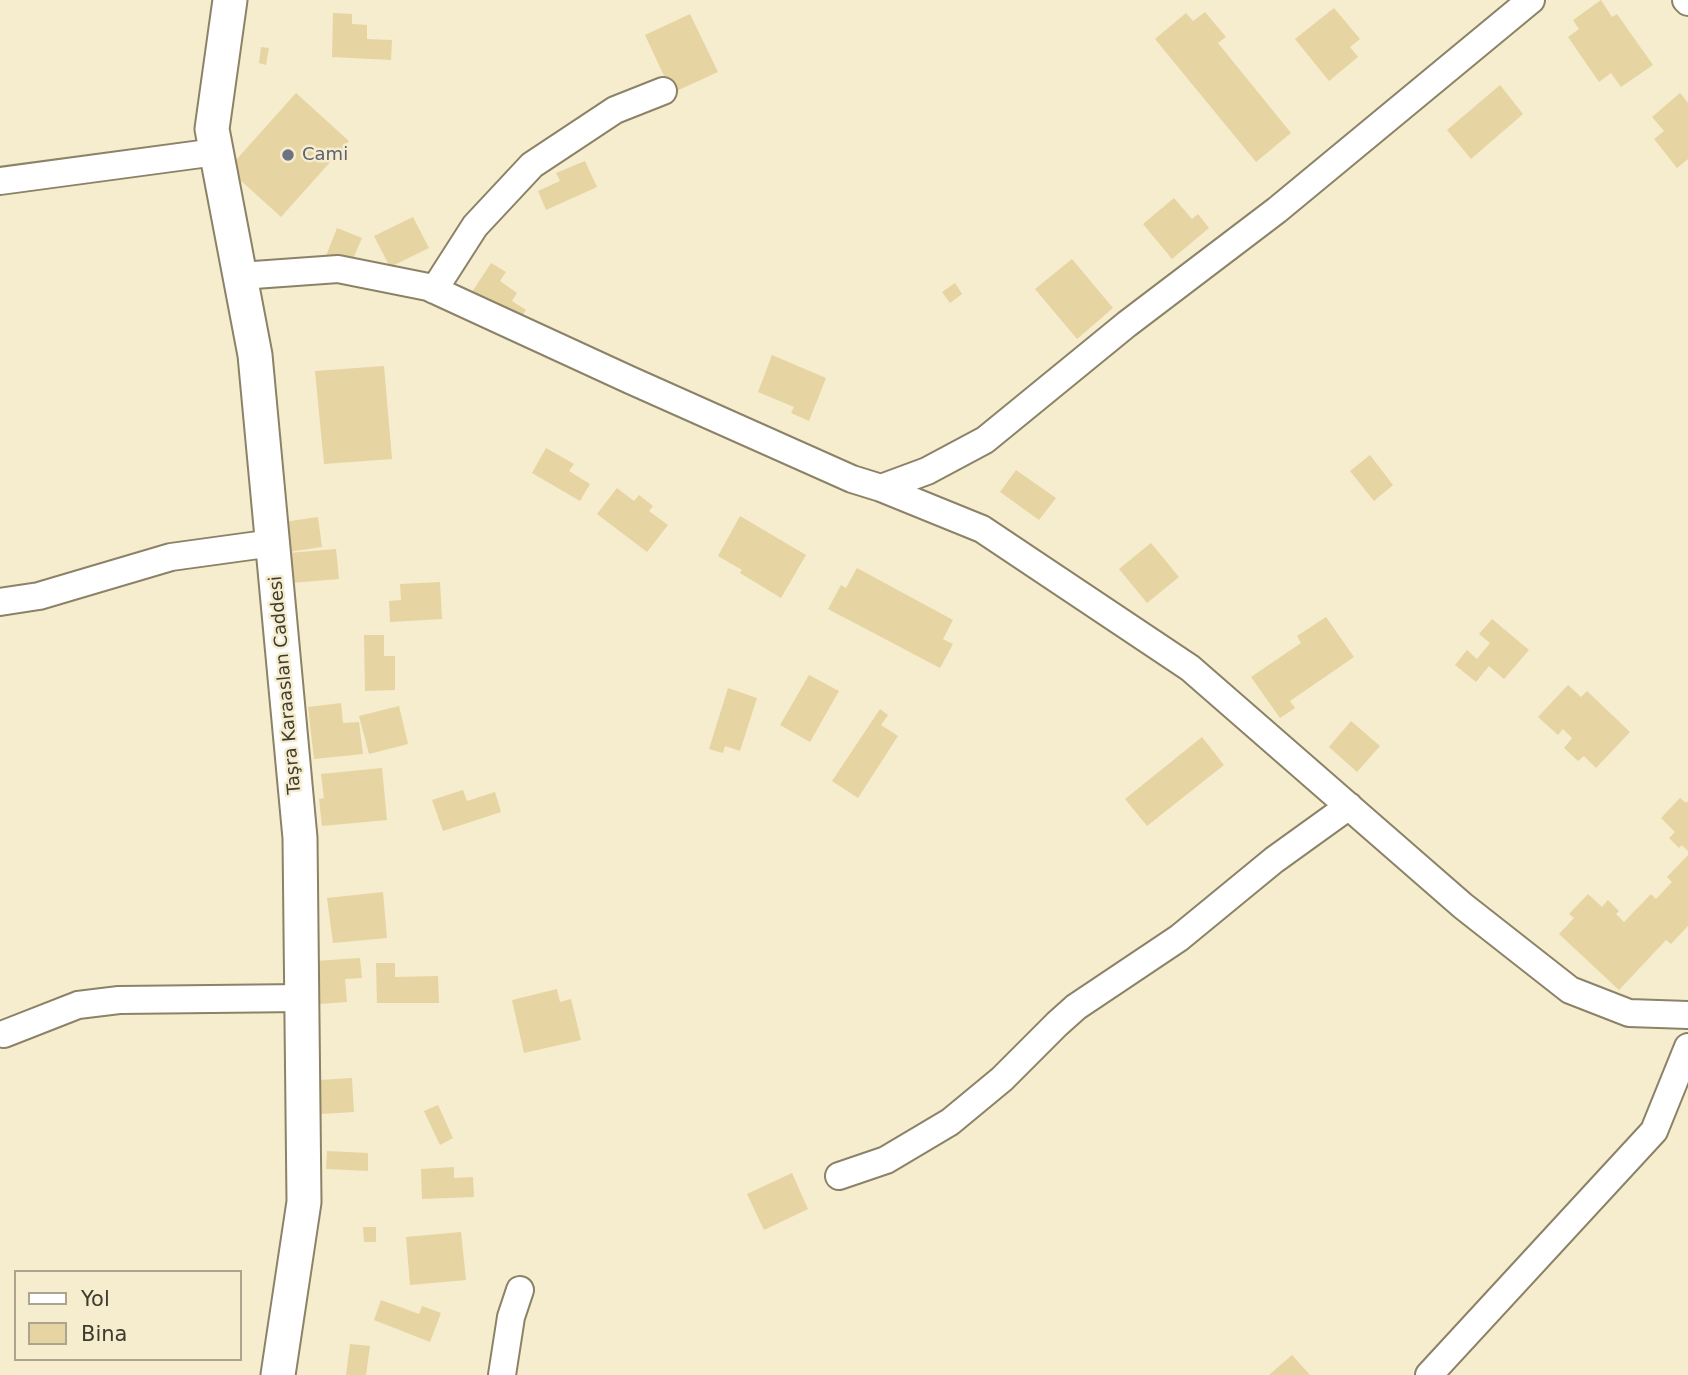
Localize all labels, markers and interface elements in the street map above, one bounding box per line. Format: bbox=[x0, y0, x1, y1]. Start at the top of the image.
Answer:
place label: Cami bbox=[302, 144, 348, 166]
marker: Cami bbox=[280, 147, 296, 163]
street label: Taşra Karaaslan Caddesi bbox=[266, 575, 306, 795]
legend bbox=[14, 1270, 242, 1361]
text: Yol bbox=[81, 1287, 110, 1311]
text: Bina bbox=[81, 1322, 127, 1346]

